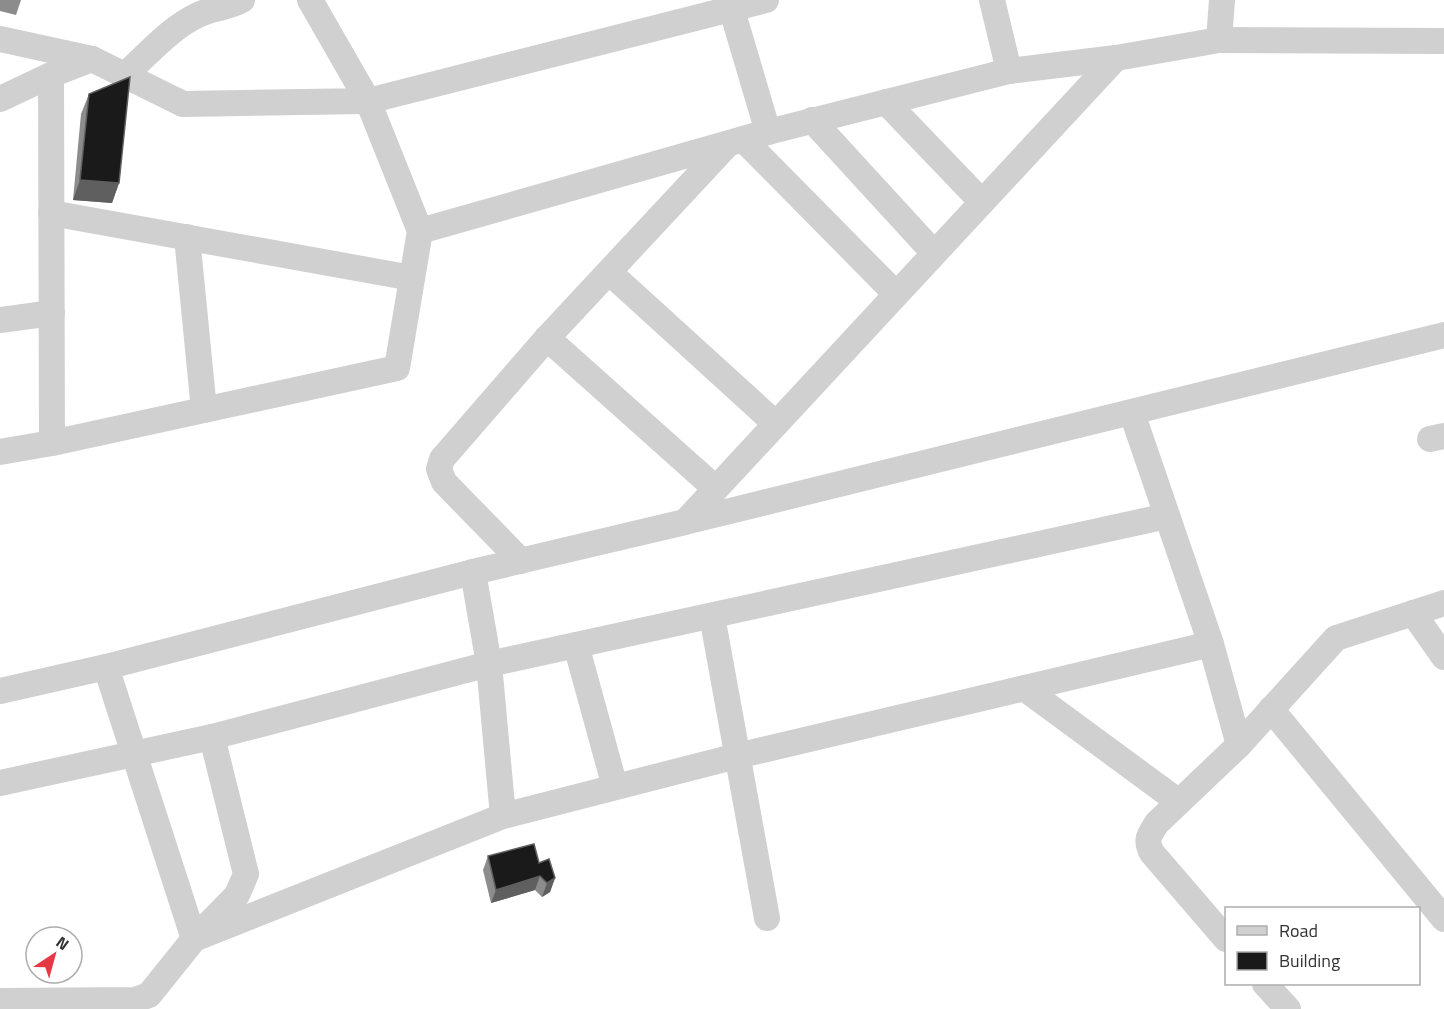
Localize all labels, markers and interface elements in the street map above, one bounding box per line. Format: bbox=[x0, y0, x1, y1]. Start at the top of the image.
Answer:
legend bbox=[1225, 907, 1420, 985]
text: Road bbox=[1279, 917, 1318, 944]
north arrow bbox=[24, 925, 84, 985]
text: N bbox=[51, 930, 74, 956]
text: Building bbox=[1279, 947, 1340, 974]

